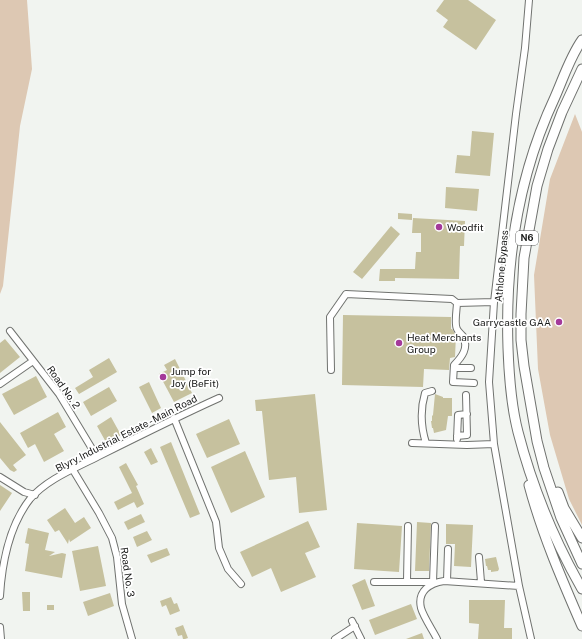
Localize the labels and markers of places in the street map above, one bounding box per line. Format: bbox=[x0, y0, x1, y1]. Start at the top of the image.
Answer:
place label: Woodfit bbox=[447, 221, 484, 233]
marker: Woodfit bbox=[434, 222, 444, 232]
place label: Garrycastle GAA bbox=[473, 316, 551, 328]
marker: Garrycastle GAA bbox=[554, 317, 564, 327]
place label: Heat Merchants Group bbox=[407, 331, 481, 355]
marker: Heat Merchants Group bbox=[394, 338, 404, 348]
place label: Jump for Joy (BeFit) bbox=[171, 365, 219, 389]
marker: Jump for Joy (BeFit) bbox=[158, 372, 168, 382]

